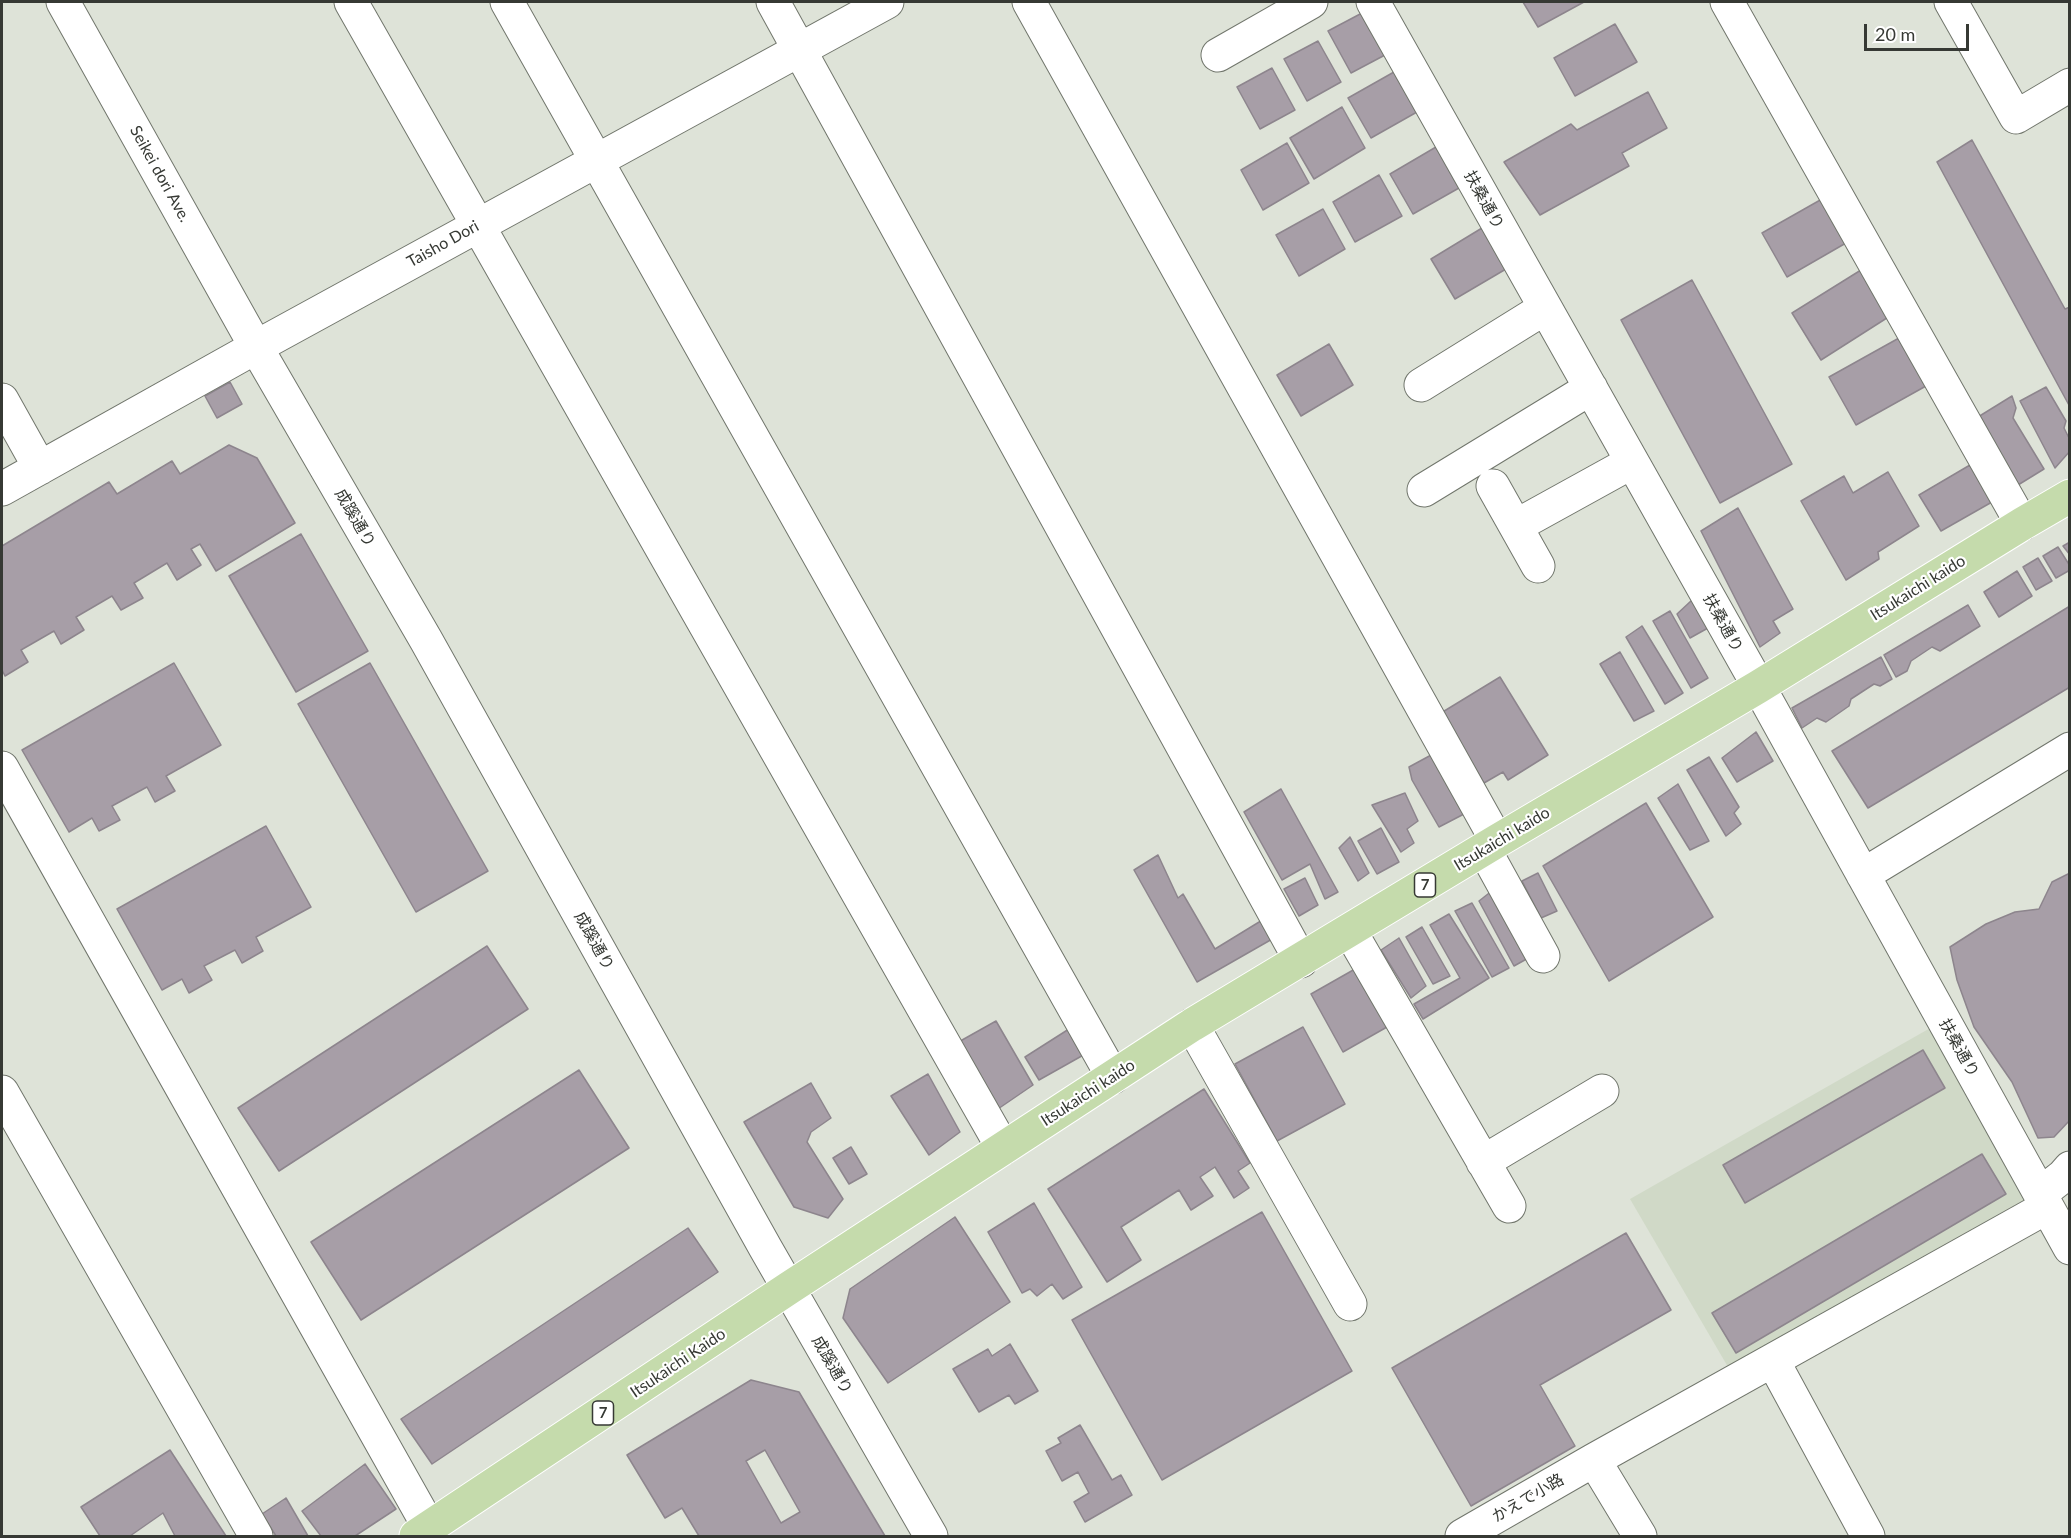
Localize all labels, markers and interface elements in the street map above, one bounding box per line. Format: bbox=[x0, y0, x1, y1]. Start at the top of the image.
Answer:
scale bar bbox=[1867, 12, 1972, 50]
text: 20 m bbox=[1875, 23, 1915, 45]
street label: Seikei dori Ave. bbox=[126, 122, 194, 226]
street label: 扶桑通り bbox=[1460, 167, 1508, 233]
street label: Taisho Dori bbox=[404, 216, 482, 272]
street label: 成蹊通り bbox=[331, 485, 379, 551]
street label: Itsukaichi kaido bbox=[1867, 551, 1969, 625]
street label: 扶桑通り bbox=[1699, 590, 1747, 656]
street label: Itsukaichi kaido bbox=[1451, 803, 1553, 875]
road number: 7 bbox=[1414, 873, 1436, 897]
street label: 成蹊通り bbox=[570, 908, 618, 974]
street label: 扶桑通り bbox=[1935, 1015, 1983, 1081]
street label: Itsukaichi kaido bbox=[1037, 1055, 1139, 1131]
street label: Itsukaichi Kaido bbox=[627, 1324, 729, 1402]
street label: 成蹊通り bbox=[808, 1332, 856, 1398]
road number: 7 bbox=[592, 1401, 614, 1425]
street label: かえで小路 bbox=[1489, 1470, 1567, 1526]

